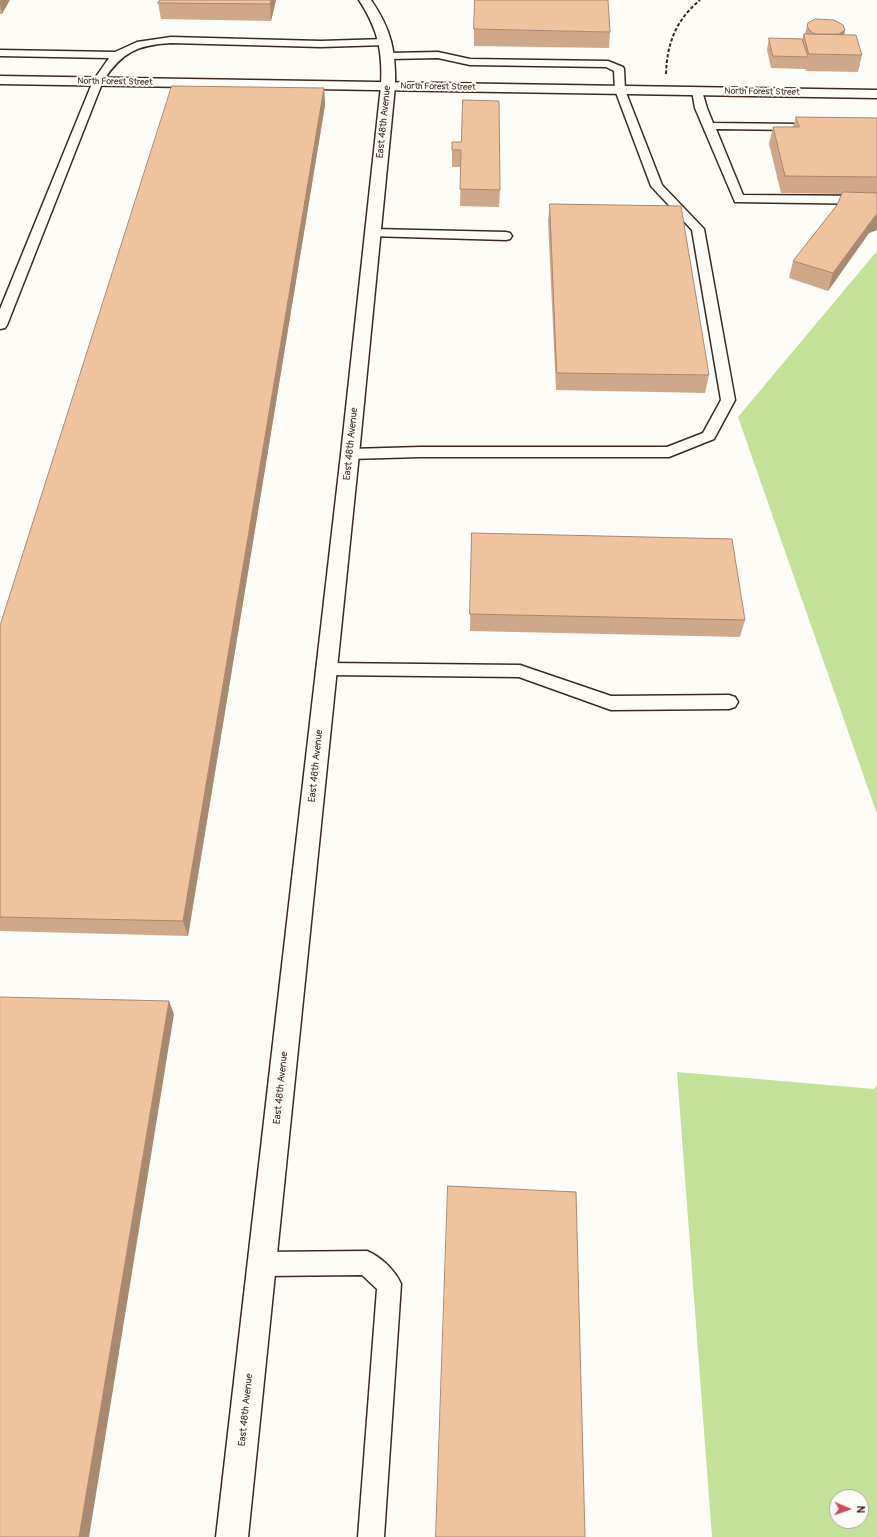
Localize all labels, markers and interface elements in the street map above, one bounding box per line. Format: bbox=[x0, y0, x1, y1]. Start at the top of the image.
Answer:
street label: North Forest Street bbox=[77, 76, 153, 88]
street label: North Forest Street bbox=[400, 81, 476, 93]
street label: East 48th Avenue bbox=[374, 85, 394, 159]
street label: North Forest Street bbox=[724, 86, 800, 98]
street label: East 48th Avenue bbox=[341, 407, 361, 481]
street label: East 48th Avenue bbox=[306, 729, 326, 803]
street label: East 48th Avenue bbox=[271, 1051, 291, 1125]
street label: East 48th Avenue bbox=[236, 1373, 256, 1447]
north arrow bbox=[829, 1489, 869, 1529]
text: N bbox=[854, 1505, 867, 1513]

